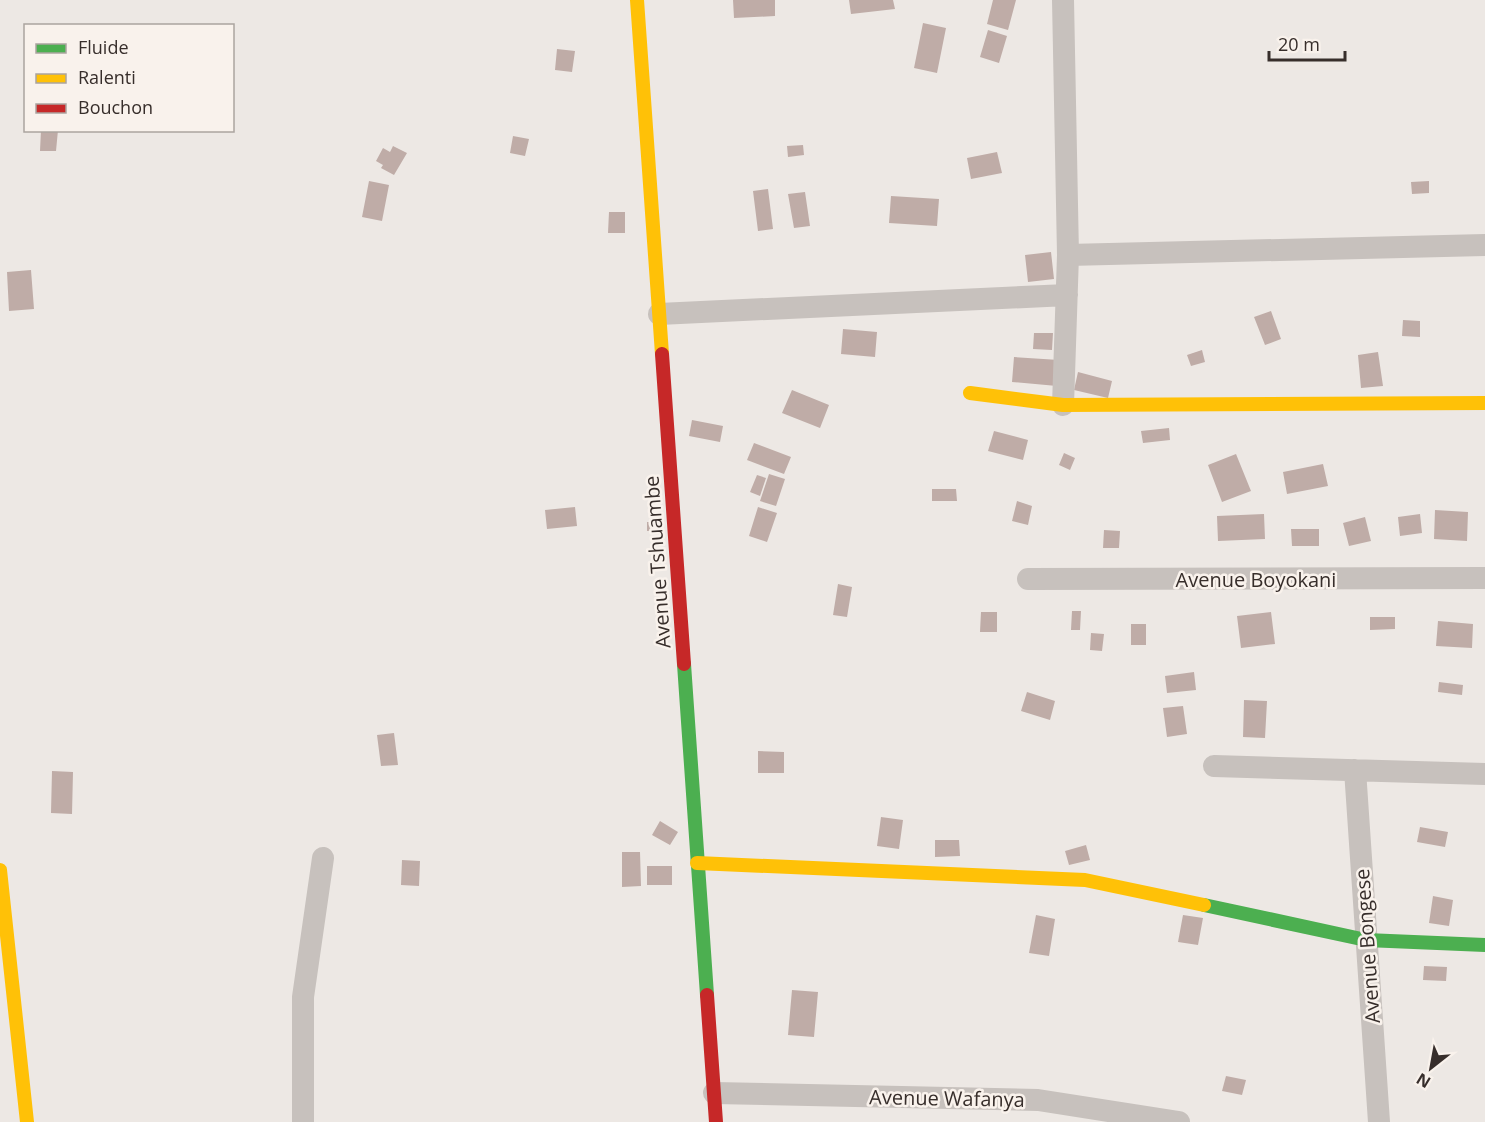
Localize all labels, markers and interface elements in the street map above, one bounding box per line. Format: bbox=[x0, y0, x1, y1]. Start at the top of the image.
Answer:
legend bbox=[24, 24, 234, 132]
scale bar bbox=[1269, 24, 1346, 62]
text: 20 m bbox=[1278, 32, 1320, 56]
text: Fluide bbox=[78, 35, 129, 59]
text: Ralenti bbox=[78, 65, 136, 89]
text: Bouchon bbox=[78, 95, 153, 119]
street label: Avenue Tshuambe bbox=[637, 475, 677, 649]
street label: Avenue Boyokani bbox=[1176, 566, 1336, 593]
street label: Avenue Bongese bbox=[1348, 868, 1386, 1024]
north arrow bbox=[1401, 1038, 1461, 1098]
text: N bbox=[1412, 1068, 1435, 1094]
street label: Avenue Wafanya bbox=[869, 1083, 1025, 1113]

